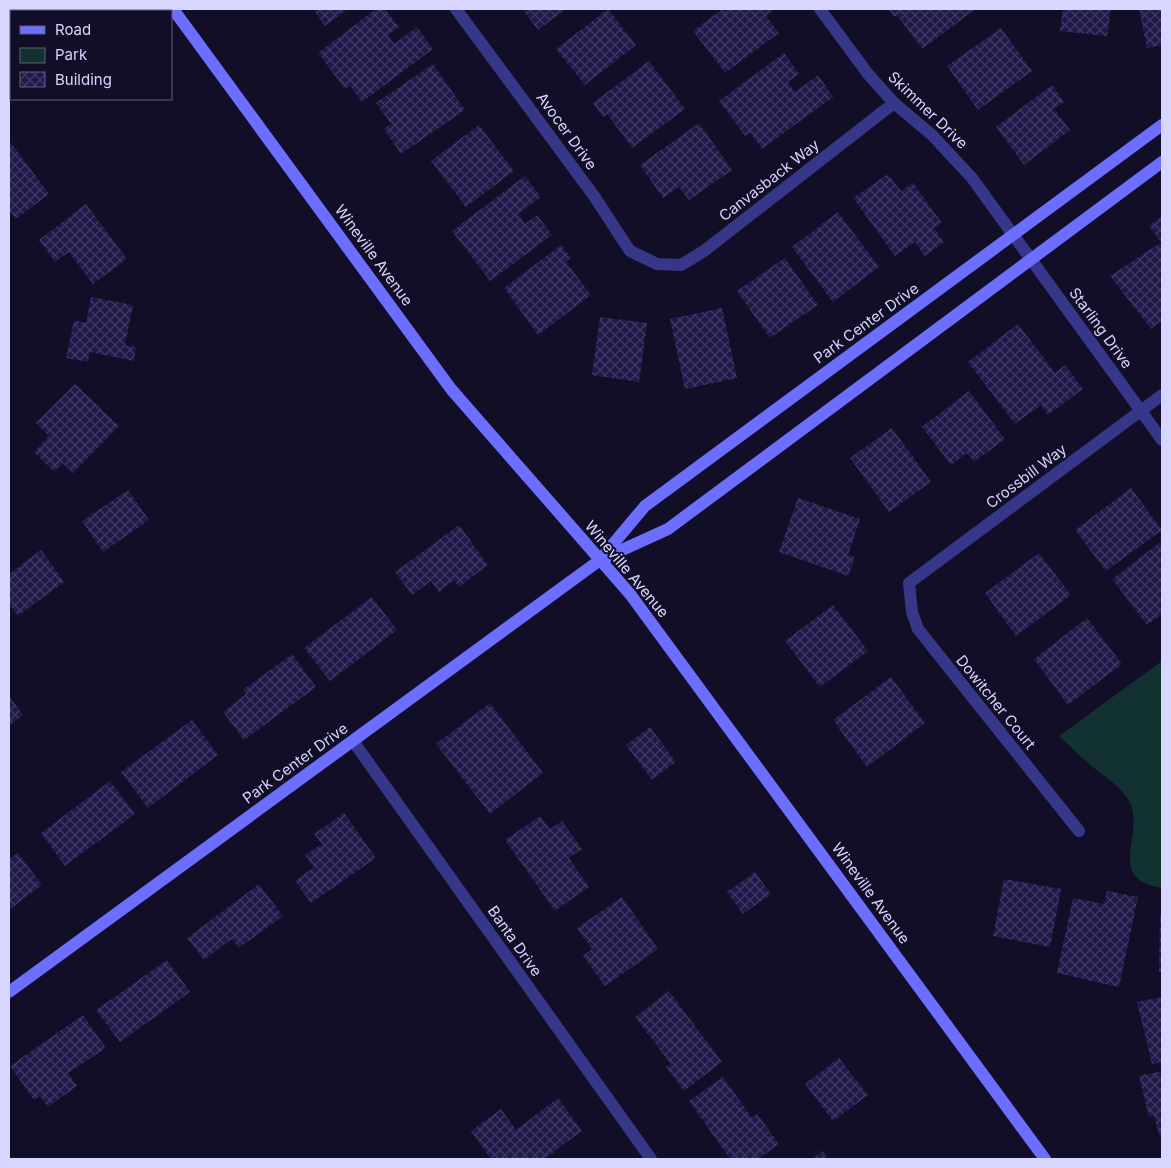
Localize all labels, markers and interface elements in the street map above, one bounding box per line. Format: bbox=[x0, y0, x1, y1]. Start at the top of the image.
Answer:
legend bbox=[10, 10, 172, 100]
text: Road bbox=[55, 20, 91, 39]
text: Park bbox=[55, 45, 88, 64]
street label: Skimmer Drive bbox=[884, 67, 972, 153]
text: Building bbox=[55, 70, 112, 89]
street label: Avocer Drive bbox=[533, 89, 601, 173]
street label: Canvasback Way bbox=[715, 135, 823, 225]
street label: Wineville Avenue bbox=[331, 201, 417, 309]
street label: Park Center Drive bbox=[810, 278, 922, 368]
street label: Starling Drive bbox=[1065, 284, 1137, 372]
street label: Crossbill Way bbox=[982, 439, 1071, 513]
street label: Wineville Avenue bbox=[581, 517, 673, 621]
street label: Dowitcher Court bbox=[952, 651, 1040, 753]
street label: Park Center Drive bbox=[239, 718, 351, 808]
street label: Wineville Avenue bbox=[828, 839, 914, 947]
street label: Banta Drive bbox=[484, 902, 546, 980]

